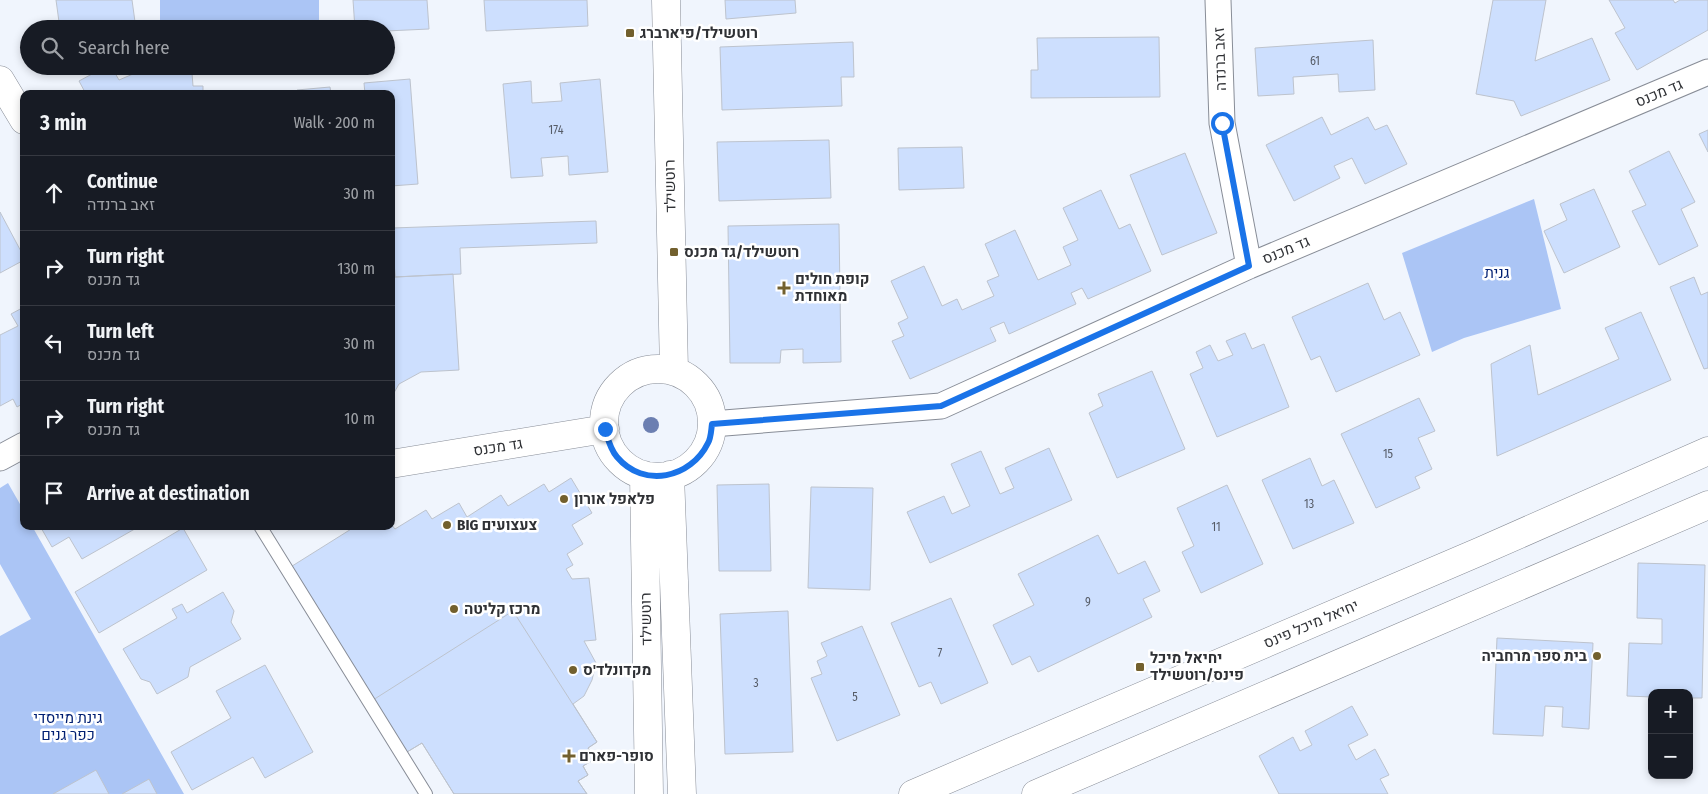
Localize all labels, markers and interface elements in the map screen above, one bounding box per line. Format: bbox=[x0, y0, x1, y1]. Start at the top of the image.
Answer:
search box bbox=[20, 20, 395, 75]
place label: רוטשילד/פיארברג bbox=[640, 24, 758, 42]
marker: רוטשילד/פיארברג bbox=[624, 27, 636, 39]
street label: זאב ברנדה bbox=[1210, 27, 1230, 91]
icon: search bbox=[38, 34, 66, 62]
text: Search here bbox=[78, 36, 170, 59]
house number: 61 bbox=[1310, 54, 1320, 68]
street label: גד מכנס bbox=[1633, 75, 1686, 111]
text: 3 min bbox=[40, 110, 87, 136]
route start bbox=[1211, 112, 1234, 135]
text: Walk · 200 m bbox=[293, 113, 375, 132]
house number: 174 bbox=[549, 123, 564, 137]
street label: רוטשילד bbox=[661, 159, 679, 213]
text: Continue bbox=[87, 170, 158, 193]
icon: ahead bbox=[40, 179, 68, 207]
text: 30 m bbox=[343, 184, 375, 203]
text: זאב ברנדה bbox=[87, 195, 155, 214]
street label: גד מכנס bbox=[1260, 232, 1313, 268]
place label: רוטשילד/גד מכנס bbox=[684, 243, 799, 261]
text: Turn right bbox=[87, 245, 164, 268]
marker: רוטשילד/גד מכנס bbox=[668, 246, 680, 258]
icon: right bbox=[40, 254, 68, 282]
text: 130 m bbox=[337, 259, 375, 278]
park label: גנית bbox=[1484, 264, 1510, 282]
text: גד מכנס bbox=[87, 270, 140, 289]
place label: קופת חולים מאוחדת bbox=[795, 270, 870, 305]
marker: קופת חולים מאוחדת bbox=[777, 281, 791, 295]
text: Turn left bbox=[87, 320, 154, 343]
icon: left bbox=[40, 329, 68, 357]
text: 30 m bbox=[343, 334, 375, 353]
text: גד מכנס bbox=[87, 345, 140, 364]
text: Turn right bbox=[87, 395, 164, 418]
icon: right bbox=[40, 404, 68, 432]
text: 10 m bbox=[344, 409, 375, 428]
route end bbox=[594, 418, 617, 441]
text: גד מכנס bbox=[87, 420, 140, 439]
street label: גד מכנס bbox=[472, 434, 524, 460]
house number: 15 bbox=[1383, 447, 1394, 461]
icon: arrive bbox=[40, 479, 68, 507]
text: Arrive at destination bbox=[87, 482, 250, 505]
place label: פלאפל אורון bbox=[574, 490, 655, 508]
marker: פלאפל אורון bbox=[558, 493, 570, 505]
house number: 13 bbox=[1304, 497, 1314, 511]
place label: BIG צעצועים bbox=[457, 516, 538, 534]
marker: BIG צעצועים bbox=[441, 519, 453, 531]
house number: 11 bbox=[1211, 520, 1221, 534]
street label: רוטשילד bbox=[637, 592, 655, 646]
house number: 9 bbox=[1085, 595, 1091, 609]
street label: יחיאל מיכל פינס bbox=[1261, 596, 1361, 652]
place label: מרכז קליטה bbox=[464, 600, 540, 618]
marker: מרכז קליטה bbox=[448, 603, 460, 615]
house number: 7 bbox=[938, 646, 943, 660]
place label: בית ספר מרחביה bbox=[1481, 647, 1587, 665]
place label: יחיאל מיכל פינס/רוטשילד bbox=[1150, 649, 1244, 684]
marker: בית ספר מרחביה bbox=[1591, 650, 1603, 662]
place label: מקדונלד'ס bbox=[583, 661, 651, 679]
marker: יחיאל מיכל פינס/רוטשילד bbox=[1134, 661, 1146, 673]
marker: מקדונלד'ס bbox=[567, 664, 579, 676]
house number: 3 bbox=[753, 676, 759, 690]
map controls bbox=[1648, 689, 1693, 779]
button: + bbox=[1648, 689, 1693, 734]
house number: 5 bbox=[852, 690, 858, 704]
park label: גינת מייסדי כפר גנים bbox=[33, 709, 103, 744]
button: − bbox=[1648, 734, 1693, 779]
place label: סופר-פארם bbox=[579, 747, 654, 765]
marker: סופר-פארם bbox=[563, 750, 575, 762]

